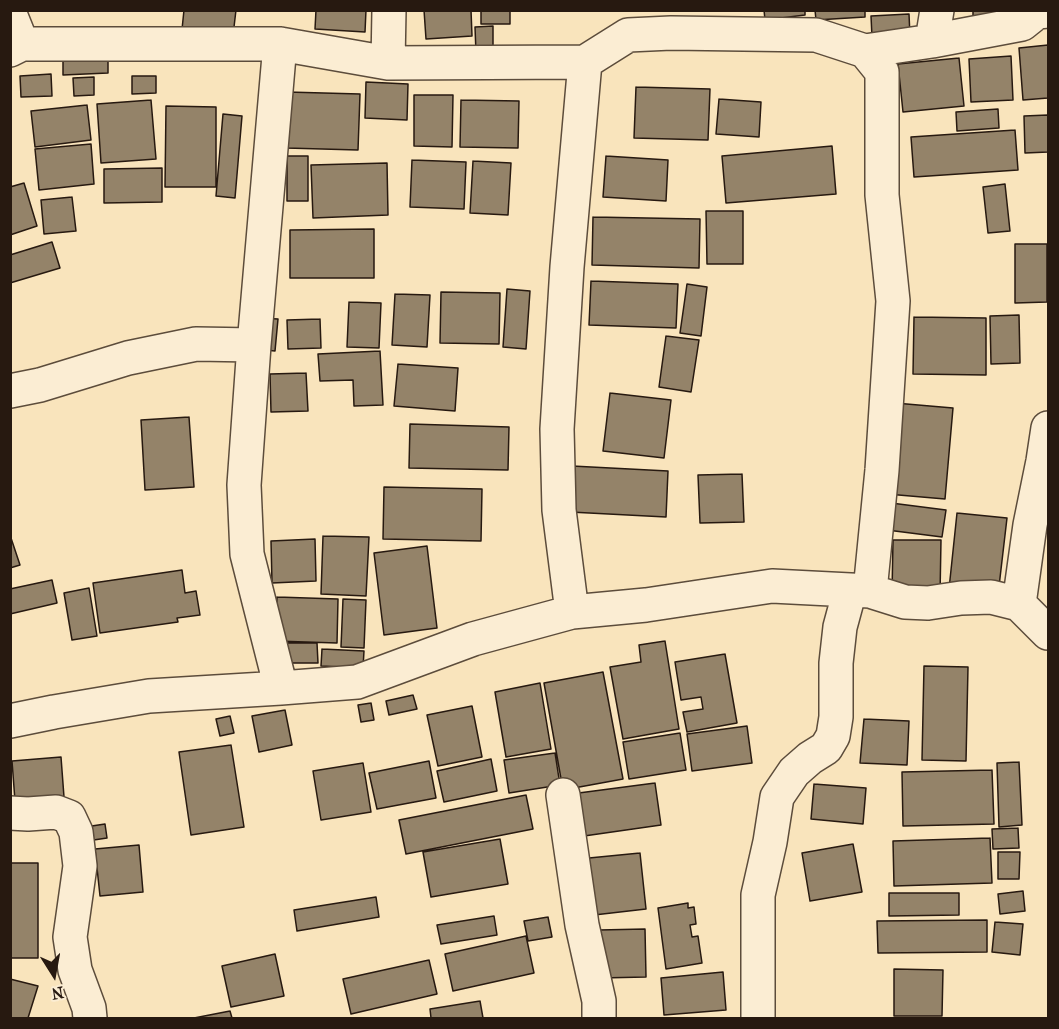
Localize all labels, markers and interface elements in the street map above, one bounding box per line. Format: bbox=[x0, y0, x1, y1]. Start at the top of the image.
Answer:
north arrow bbox=[24, 945, 84, 1005]
text: N bbox=[50, 983, 65, 1004]

